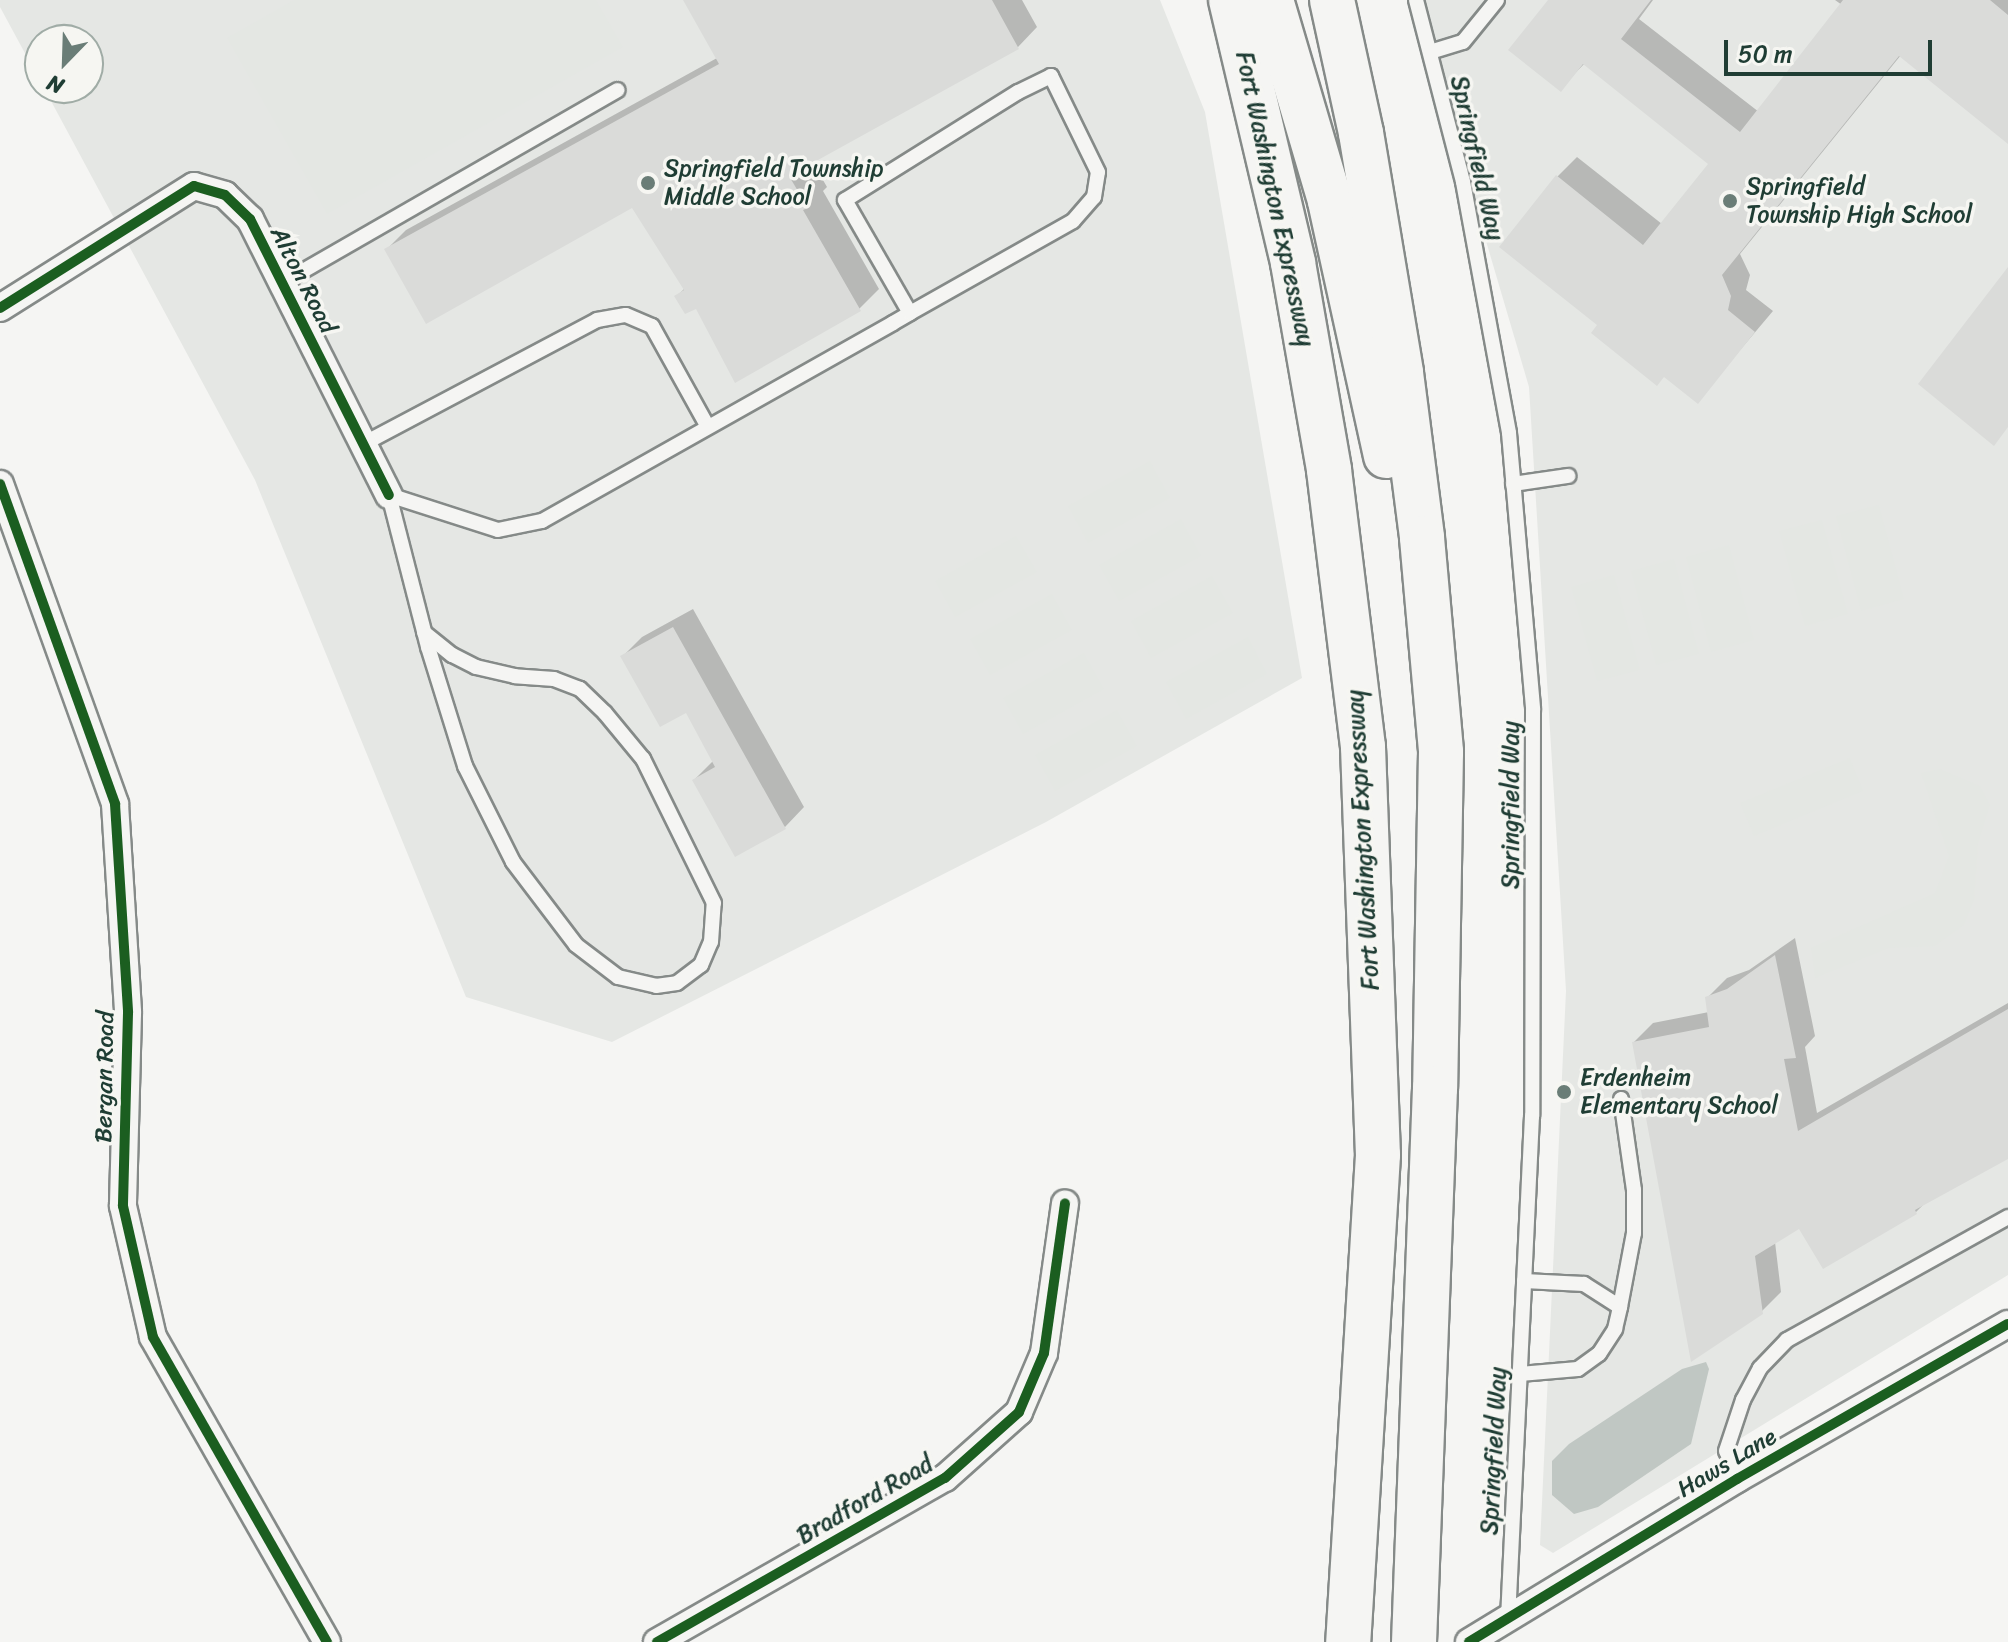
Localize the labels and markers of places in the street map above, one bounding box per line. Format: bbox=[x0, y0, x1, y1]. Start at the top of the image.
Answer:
place label: Springfield Township Middle School bbox=[664, 155, 884, 211]
place label: Springfield Township High School bbox=[1746, 173, 1972, 229]
marker: Springfield Township Middle School bbox=[639, 174, 657, 192]
marker: Springfield Township High School bbox=[1721, 192, 1739, 210]
place label: Erdenheim Elementary School bbox=[1580, 1064, 1778, 1120]
marker: Erdenheim Elementary School bbox=[1555, 1083, 1573, 1101]

